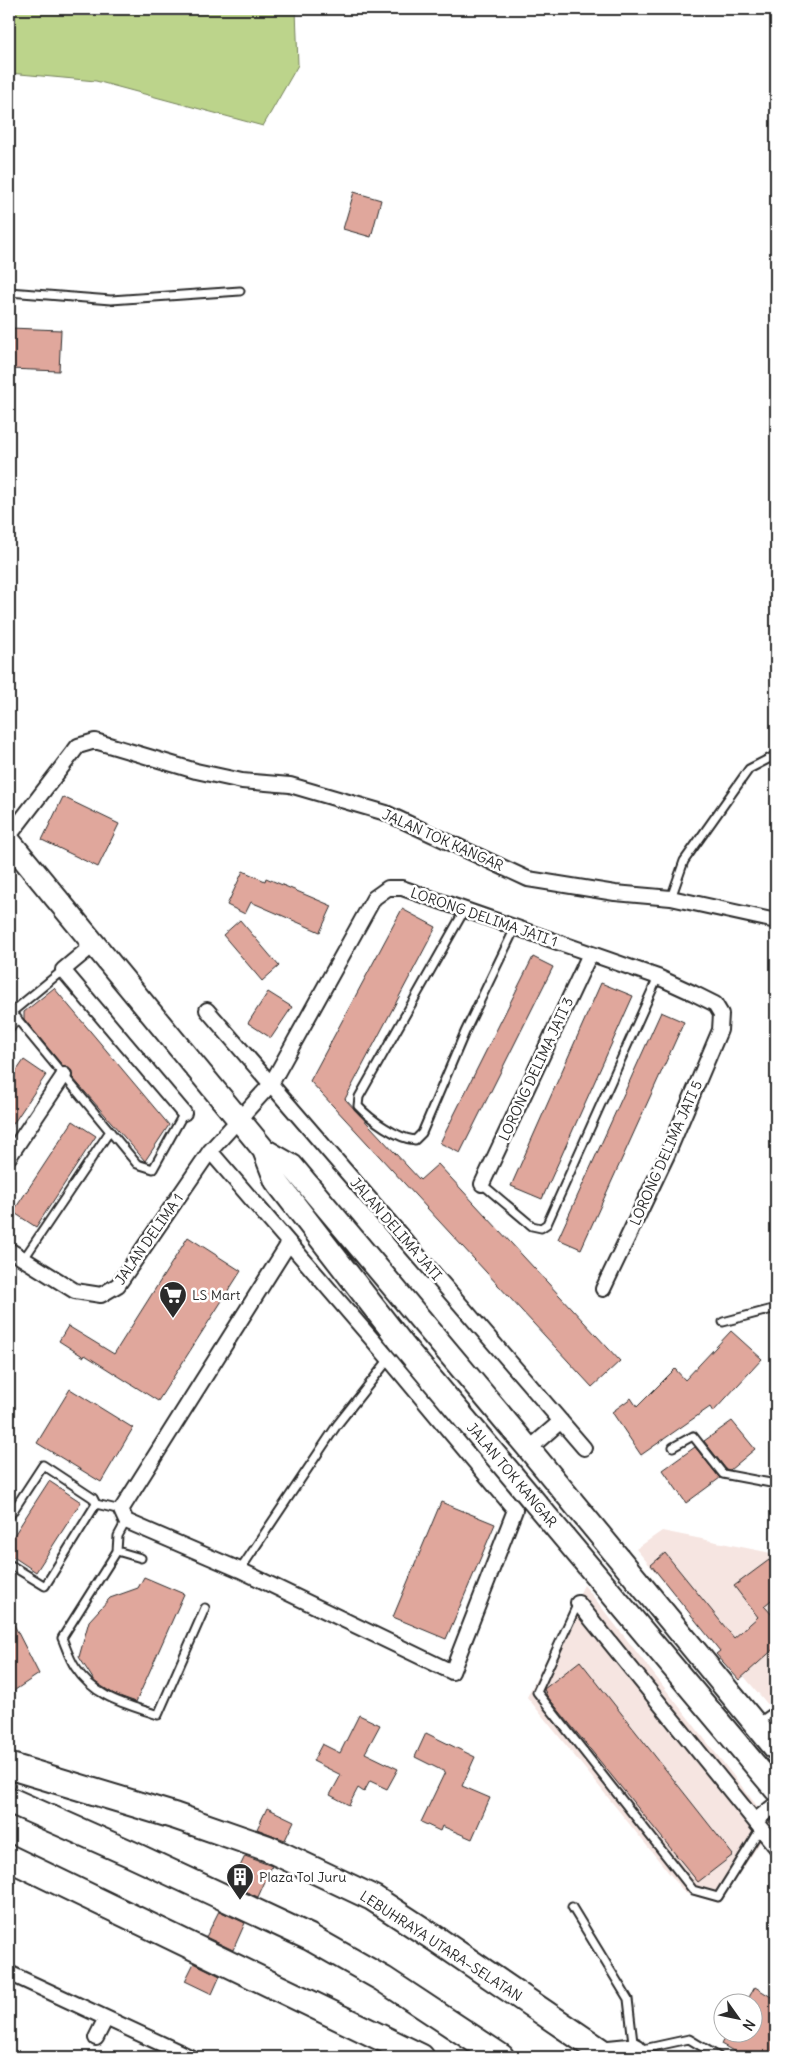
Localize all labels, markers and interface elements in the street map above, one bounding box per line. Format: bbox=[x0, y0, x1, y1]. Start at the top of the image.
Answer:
street label: JALAN TOK KANGAR bbox=[380, 805, 507, 875]
street label: LORONG DELIMA JATI 1 bbox=[408, 883, 560, 951]
street label: LORONG DELIMA JATI 3 bbox=[495, 994, 577, 1144]
street label: LORONG DELIMA JATI 5 bbox=[626, 1078, 706, 1228]
street label: JALAN DELIMA JATI bbox=[346, 1174, 446, 1284]
street label: JALAN DELIMA 1 bbox=[111, 1190, 187, 1288]
supermarket icon: LS Mart bbox=[158, 1280, 188, 1319]
place label: LS Mart bbox=[192, 1286, 241, 1304]
street label: JALAN TOK KANGAR bbox=[463, 1419, 561, 1531]
building icon: Plaza Tol Juru bbox=[225, 1862, 255, 1901]
place label: Plaza Tol Juru bbox=[259, 1868, 346, 1886]
street label: LEBUHRAYA UTARA–SELATAN bbox=[357, 1887, 525, 2005]
north arrow bbox=[712, 1994, 762, 2044]
text: N bbox=[739, 2016, 759, 2034]

